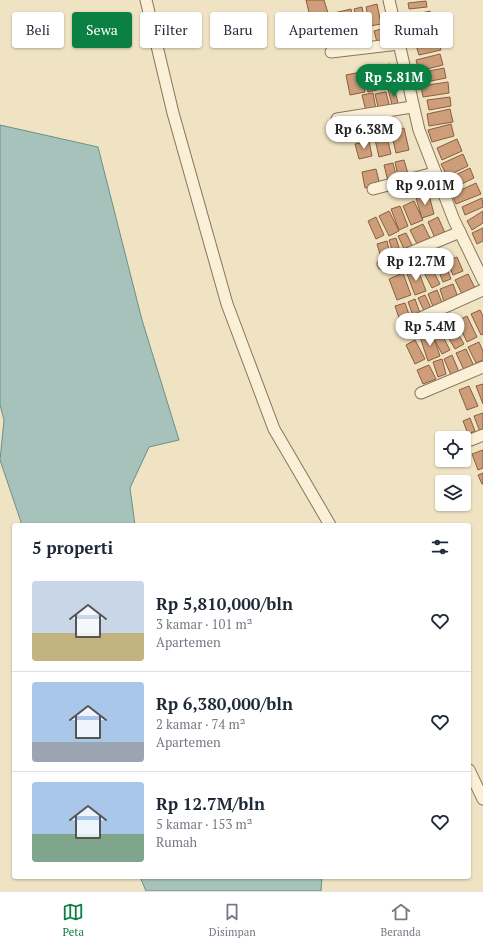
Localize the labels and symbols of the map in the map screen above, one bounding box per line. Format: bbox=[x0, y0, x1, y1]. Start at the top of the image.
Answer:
pin: Rp 5.81M bbox=[353, 64, 435, 98]
pin: Rp 6.38M bbox=[323, 116, 405, 150]
pin: Rp 9.01M bbox=[384, 172, 466, 206]
pin: Rp 12.7M bbox=[375, 248, 457, 282]
pin: Rp 5.4M bbox=[393, 313, 467, 347]

